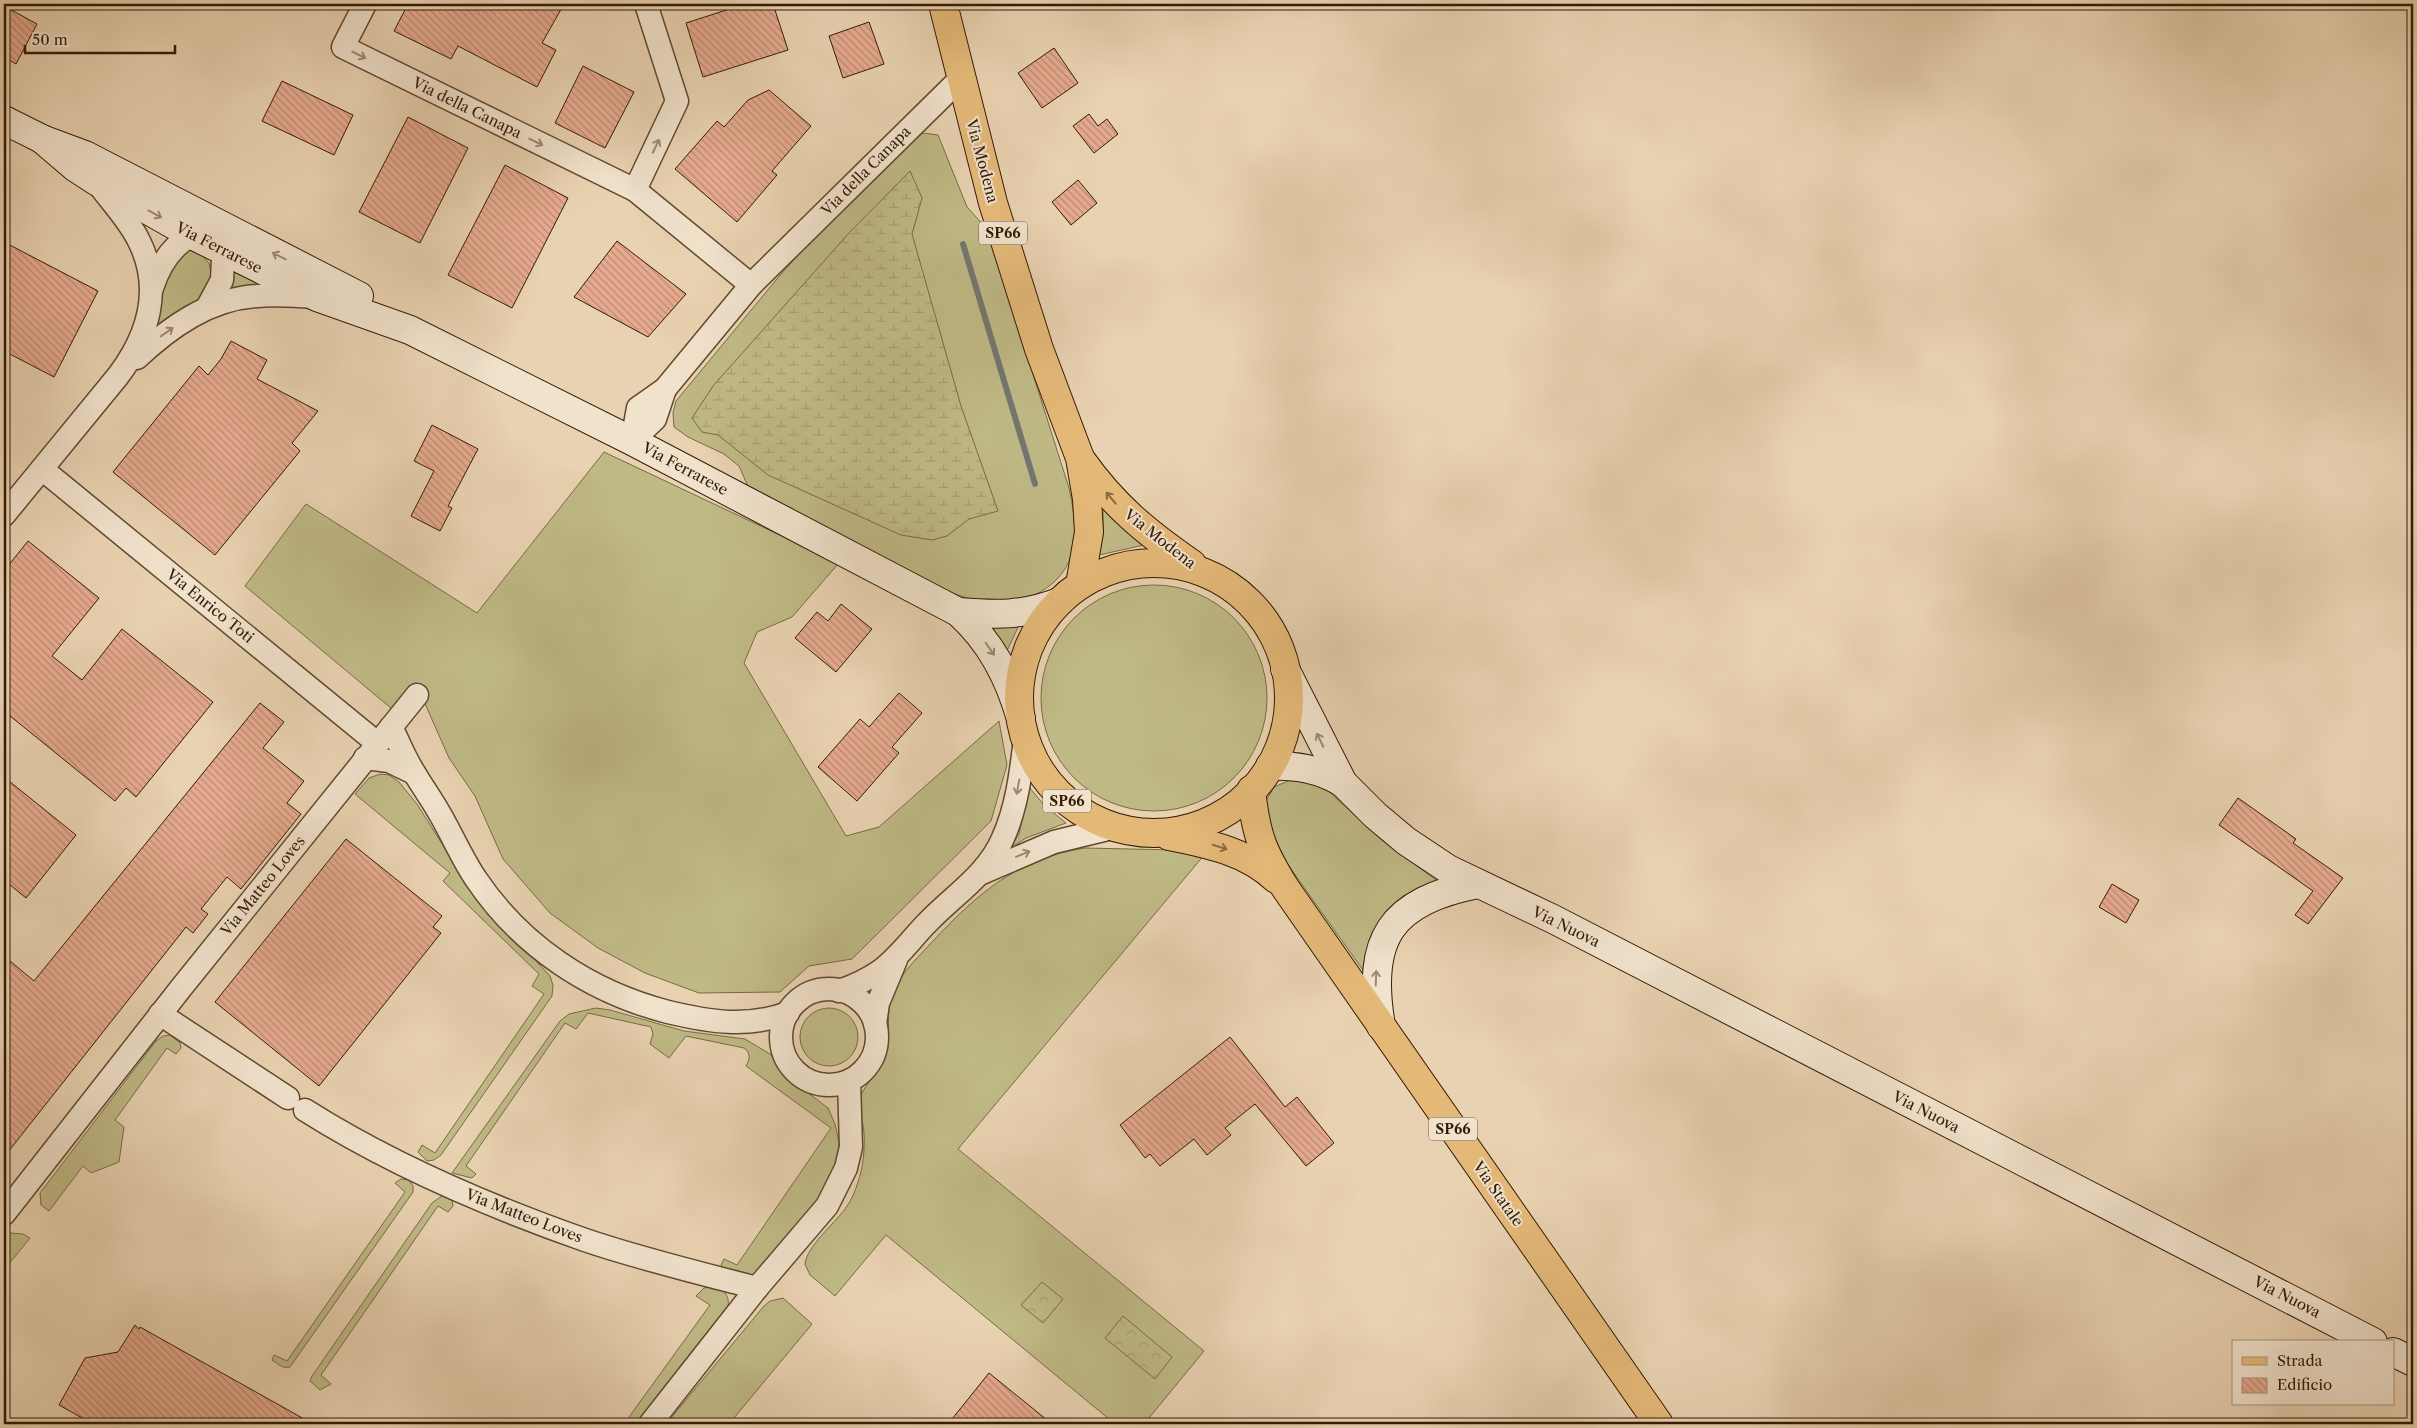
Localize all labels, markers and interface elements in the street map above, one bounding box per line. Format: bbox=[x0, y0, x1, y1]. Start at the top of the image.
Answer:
scale bar bbox=[25, 22, 175, 54]
text: 50 m bbox=[32, 30, 68, 49]
one-way arrow bbox=[351, 51, 366, 60]
street label: Via della Canapa bbox=[409, 72, 525, 142]
street label: Via Modena bbox=[962, 116, 1003, 205]
street label: Via della Canapa bbox=[816, 122, 915, 220]
one-way arrow bbox=[529, 137, 544, 147]
one-way arrow bbox=[651, 139, 661, 154]
one-way arrow bbox=[147, 210, 162, 219]
street label: Via Ferrarese bbox=[172, 217, 266, 277]
road number: SP66 bbox=[979, 222, 1027, 244]
one-way arrow bbox=[272, 251, 287, 260]
one-way arrow bbox=[160, 327, 174, 337]
street label: Via Ferrarese bbox=[638, 438, 731, 499]
one-way arrow bbox=[1105, 491, 1117, 504]
street label: Via Modena bbox=[1120, 504, 1200, 573]
street label: Via Enrico Toti bbox=[162, 564, 258, 647]
one-way arrow bbox=[985, 641, 995, 655]
one-way arrow bbox=[1315, 733, 1324, 748]
one-way arrow bbox=[1013, 778, 1023, 794]
road number: SP66 bbox=[1043, 789, 1091, 812]
street label: Via Matteo Loves bbox=[216, 832, 309, 940]
one-way arrow bbox=[1212, 843, 1228, 853]
one-way arrow bbox=[1016, 849, 1031, 858]
street label: Via Nuova bbox=[1528, 902, 1603, 951]
one-way arrow bbox=[1371, 970, 1381, 986]
street label: Via Nuova bbox=[1889, 1086, 1963, 1137]
road number: SP66 bbox=[1429, 1118, 1477, 1140]
street label: Via Statale bbox=[1468, 1157, 1528, 1230]
street label: Via Matteo Loves bbox=[462, 1184, 585, 1247]
street label: Via Nuova bbox=[2250, 1271, 2324, 1322]
legend bbox=[2232, 1340, 2394, 1406]
text: Strada bbox=[2277, 1351, 2323, 1370]
text: Edificio bbox=[2277, 1375, 2332, 1394]

